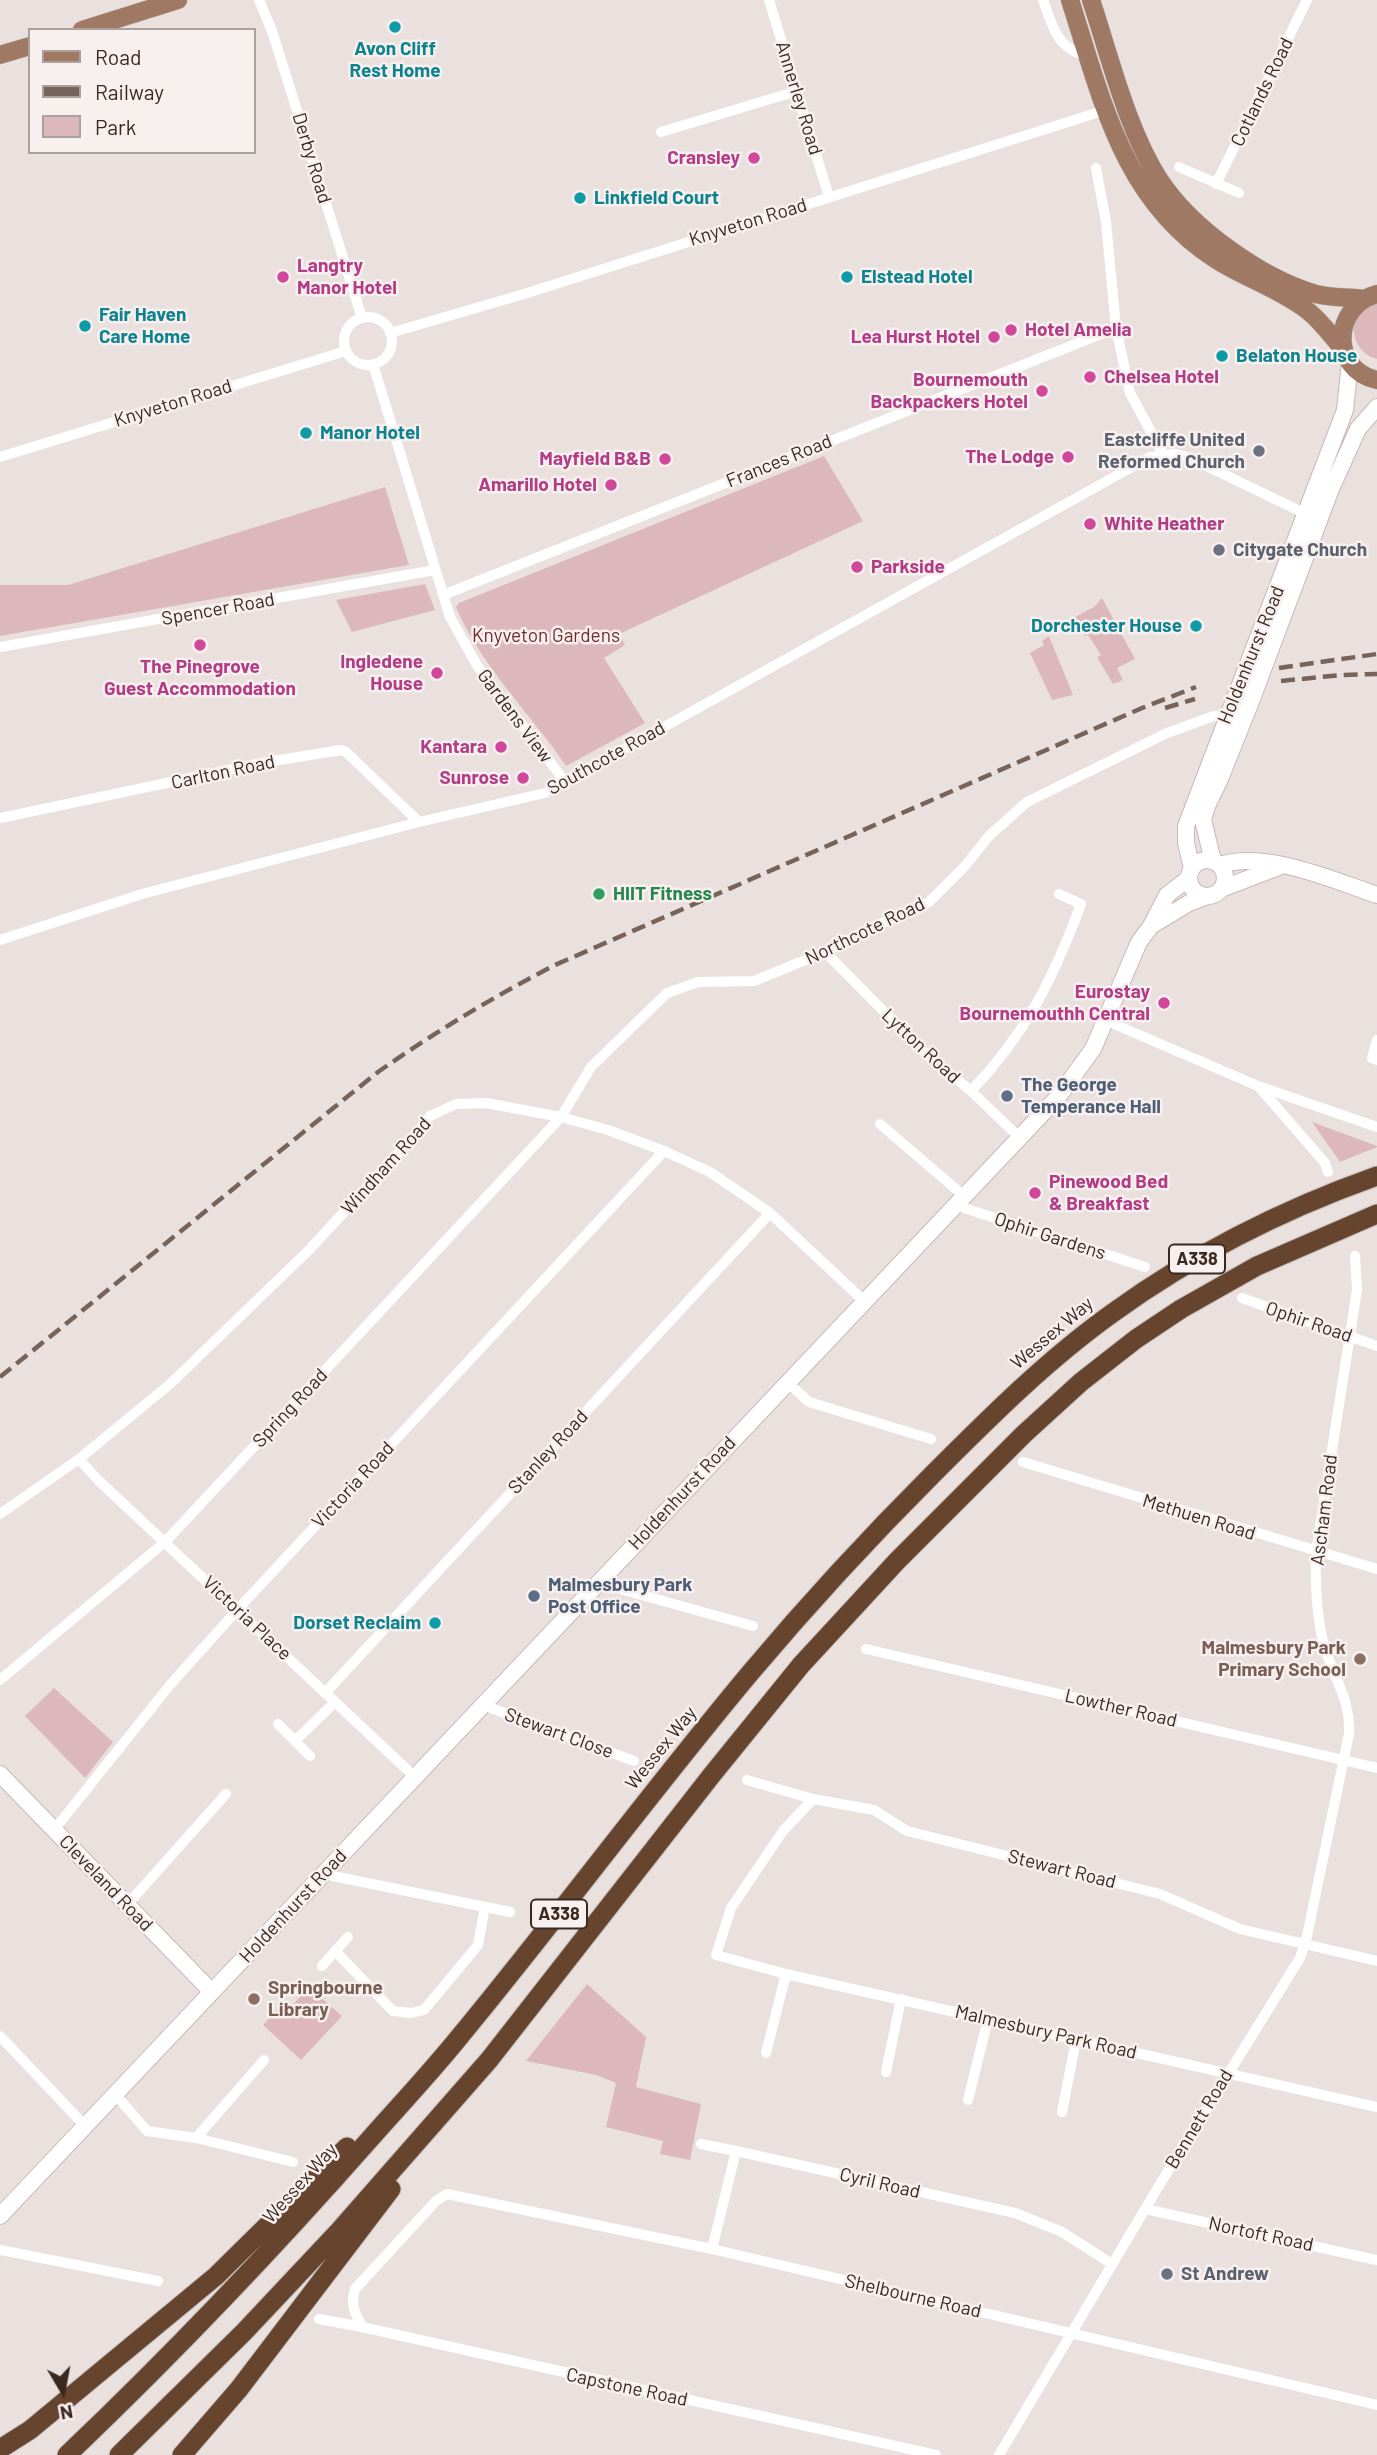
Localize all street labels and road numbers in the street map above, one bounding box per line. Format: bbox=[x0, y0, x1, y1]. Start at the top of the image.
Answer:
street label: Cotlands Road bbox=[1226, 34, 1298, 150]
street label: Annerley Road bbox=[771, 38, 827, 158]
street label: Derby Road bbox=[287, 110, 337, 206]
street label: Knyveton Road bbox=[686, 193, 810, 251]
street label: Knyveton Road bbox=[111, 374, 235, 432]
street label: Frances Road bbox=[723, 429, 835, 493]
street label: Holdenhurst Road bbox=[1213, 583, 1289, 727]
street label: Spencer Road bbox=[160, 588, 276, 630]
street label: Gardens View bbox=[472, 665, 558, 767]
street label: Southcote Road bbox=[543, 716, 669, 800]
street label: Carlton Road bbox=[169, 750, 277, 794]
street label: Northcote Road bbox=[802, 892, 928, 970]
street label: Lytton Road bbox=[877, 1004, 965, 1088]
street label: Windham Road bbox=[336, 1112, 436, 1220]
street label: Ophir Gardens bbox=[991, 1207, 1109, 1265]
road number: A338 bbox=[1169, 1244, 1225, 1274]
street label: Wessex Way bbox=[1006, 1292, 1098, 1374]
street label: Ophir Road bbox=[1263, 1297, 1355, 1347]
street label: Spring Road bbox=[248, 1364, 332, 1452]
street label: Stanley Road bbox=[503, 1405, 593, 1499]
street label: Holdenhurst Road bbox=[624, 1431, 740, 1555]
street label: Victoria Road bbox=[307, 1437, 399, 1533]
street label: Ascham Road bbox=[1306, 1453, 1342, 1567]
street label: Methuen Road bbox=[1140, 1489, 1258, 1545]
street label: Victoria Place bbox=[198, 1571, 296, 1665]
street label: Lowther Road bbox=[1063, 1684, 1179, 1732]
street label: Wessex Way bbox=[621, 1702, 701, 1794]
street label: Stewart Close bbox=[501, 1703, 617, 1763]
street label: Cleveland Road bbox=[54, 1830, 158, 1936]
street label: Holdenhurst Road bbox=[235, 1844, 351, 1968]
street label: Stewart Road bbox=[1006, 1845, 1118, 1893]
road number: A338 bbox=[531, 1900, 587, 1928]
street label: Malmesbury Park Road bbox=[953, 2000, 1139, 2064]
street label: Bennett Road bbox=[1160, 2065, 1238, 2173]
street label: Wessex Way bbox=[258, 2138, 342, 2228]
street label: Cyril Road bbox=[837, 2163, 923, 2203]
street label: Nortoft Road bbox=[1206, 2212, 1316, 2256]
street label: Shelbourne Road bbox=[842, 2269, 984, 2323]
street label: Capstone Road bbox=[564, 2363, 690, 2411]

